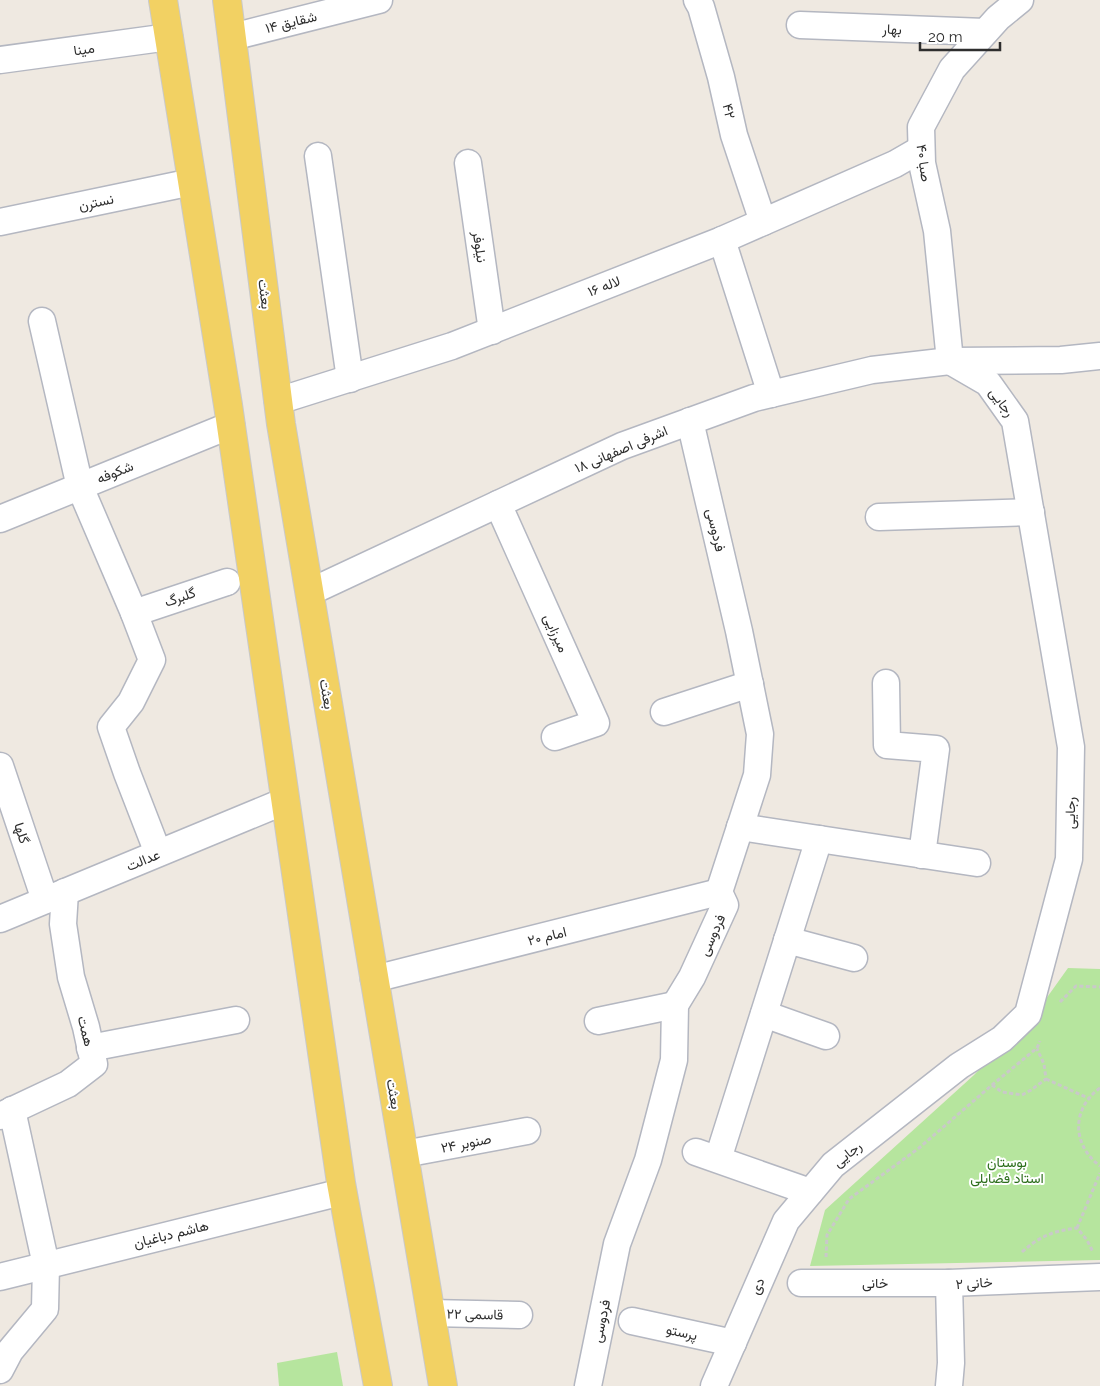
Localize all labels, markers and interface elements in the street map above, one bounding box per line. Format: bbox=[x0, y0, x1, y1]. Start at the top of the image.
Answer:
street label: شقایق ۱۴ bbox=[264, 8, 319, 37]
scale bar bbox=[920, 20, 1000, 52]
street label: بهار bbox=[881, 21, 902, 38]
text: 20 m bbox=[928, 28, 963, 46]
street label: مینا bbox=[73, 40, 95, 58]
street label: ۴۲ bbox=[719, 102, 739, 120]
street label: صبا ۴۰ bbox=[912, 143, 935, 183]
street label: نسترن bbox=[77, 191, 115, 214]
street label: نیلوفر bbox=[469, 229, 490, 264]
street label: لاله ۱۶ bbox=[585, 272, 623, 300]
street label: بعثت bbox=[254, 278, 275, 310]
street label: رجایی bbox=[985, 384, 1018, 420]
street label: اشرفی اصفهانی ۱۸ bbox=[572, 422, 670, 477]
street label: شکوفه bbox=[94, 457, 136, 487]
street label: فردوسی bbox=[702, 507, 729, 553]
street label: گلبرگ bbox=[162, 584, 198, 611]
street label: میرزایی bbox=[540, 611, 572, 655]
street label: بعثت bbox=[316, 678, 337, 710]
street label: رجایی bbox=[1062, 797, 1079, 829]
street label: گلها bbox=[10, 820, 33, 846]
street label: عدالت bbox=[124, 846, 162, 874]
street label: فردوسی bbox=[696, 912, 729, 959]
street label: امام ۲۰ bbox=[526, 923, 568, 950]
street label: همت bbox=[75, 1014, 98, 1048]
street label: بعثت bbox=[383, 1078, 404, 1110]
street label: صنوبر ۲۴ bbox=[439, 1130, 493, 1157]
street label: رجایی bbox=[829, 1138, 865, 1171]
park label: بوستان استاد فضایلی bbox=[970, 1154, 1044, 1187]
street label: هاشم دباغیان bbox=[132, 1217, 211, 1252]
street label: خانی ۲ bbox=[955, 1274, 993, 1293]
street label: دی bbox=[746, 1275, 769, 1297]
street label: خانی bbox=[862, 1275, 888, 1292]
street label: فردوسی bbox=[589, 1298, 614, 1344]
street label: قاسمی ۲۲ bbox=[447, 1306, 503, 1323]
street label: پرستو bbox=[665, 1321, 699, 1345]

